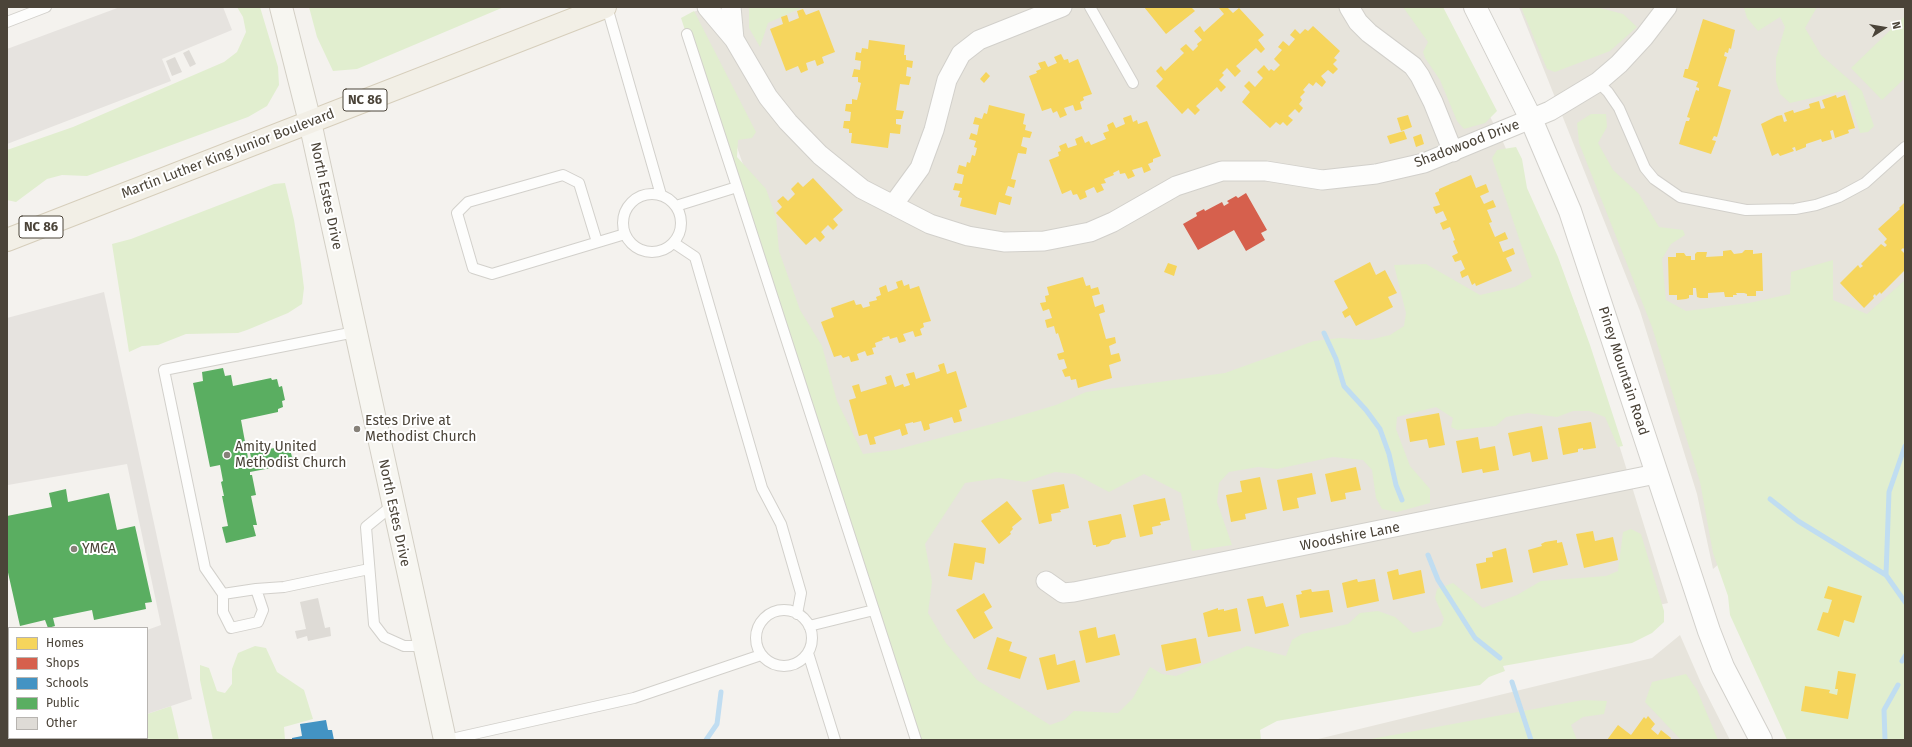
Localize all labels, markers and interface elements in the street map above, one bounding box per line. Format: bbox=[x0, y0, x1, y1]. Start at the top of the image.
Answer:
north arrow bbox=[1864, 8, 1904, 48]
text: N bbox=[1889, 20, 1903, 30]
road number: NC 86 bbox=[343, 89, 387, 111]
street label: Martin Luther King Junior Boulevard bbox=[119, 105, 337, 203]
street label: Shadowood Drive bbox=[1412, 116, 1522, 172]
street label: North Estes Drive bbox=[306, 141, 346, 251]
road number: NC 86 bbox=[19, 216, 63, 238]
street label: Piney Mountain Road bbox=[1594, 304, 1652, 438]
place label: Estes Drive at Methodist Church bbox=[365, 413, 477, 446]
marker: Estes Drive at Methodist Church bbox=[352, 424, 362, 434]
place label: Amity United Methodist Church bbox=[235, 439, 347, 472]
marker: Amity United Methodist Church bbox=[222, 450, 232, 460]
street label: North Estes Drive bbox=[374, 458, 414, 568]
street label: Woodshire Lane bbox=[1299, 519, 1401, 555]
place label: YMCA bbox=[82, 541, 116, 557]
marker: YMCA bbox=[69, 544, 79, 554]
legend bbox=[8, 627, 148, 739]
text: Homes bbox=[46, 636, 84, 650]
text: Shops bbox=[46, 656, 79, 670]
text: Schools bbox=[46, 676, 88, 690]
text: Public bbox=[46, 696, 79, 710]
text: Other bbox=[46, 716, 77, 730]

